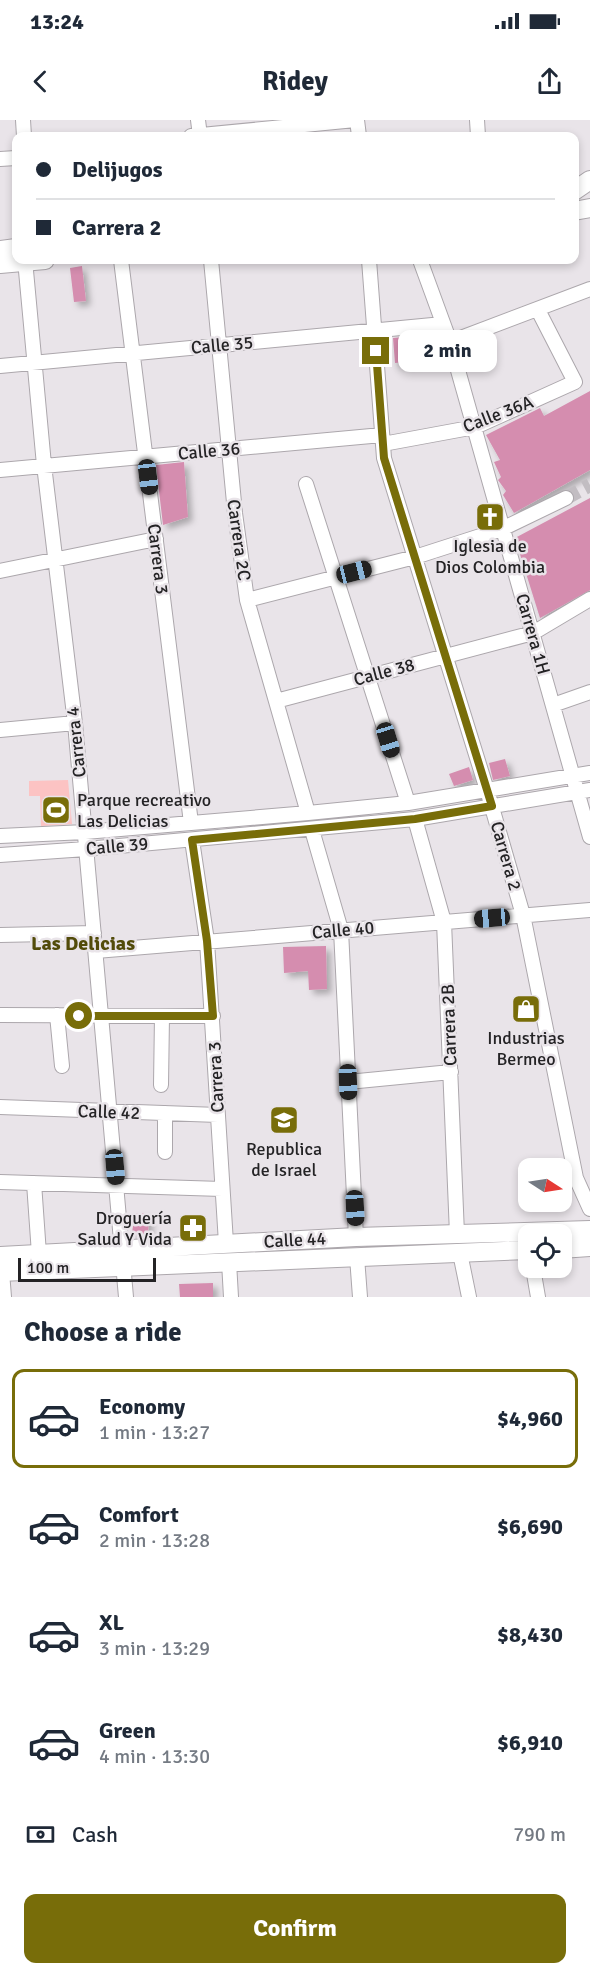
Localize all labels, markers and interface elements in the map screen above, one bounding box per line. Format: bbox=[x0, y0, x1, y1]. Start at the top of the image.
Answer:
text: 13:24 bbox=[30, 8, 84, 35]
icon: back bbox=[24, 65, 57, 98]
text: Ridey bbox=[262, 65, 328, 98]
icon: share bbox=[533, 65, 566, 98]
text: Delijugos bbox=[72, 156, 163, 183]
text: Carrera 2 bbox=[72, 214, 161, 241]
callout: 2 min bbox=[397, 330, 496, 372]
street label: Calle 35 bbox=[190, 331, 254, 359]
route end bbox=[362, 337, 389, 364]
text: 2 min bbox=[423, 338, 472, 363]
street label: Calle 36A bbox=[460, 391, 536, 437]
street label: Calle 36 bbox=[177, 437, 241, 465]
car bbox=[137, 458, 159, 496]
street label: Carrera 2C bbox=[222, 498, 256, 582]
church icon: Iglesia de Dios Colombia bbox=[474, 501, 506, 533]
street label: Carrera 3 bbox=[143, 522, 173, 596]
place label: Iglesia de Dios Colombia bbox=[435, 535, 545, 578]
car bbox=[334, 559, 374, 585]
street label: Carrera 1H bbox=[511, 591, 555, 677]
street label: Calle 38 bbox=[351, 653, 417, 691]
street label: Carrera 4 bbox=[61, 705, 91, 779]
car bbox=[374, 720, 402, 760]
place label: Parque recreativo Las Delicias bbox=[77, 789, 211, 832]
sports icon: Parque recreativo Las Delicias bbox=[40, 794, 72, 826]
street label: Carrera 2 bbox=[486, 819, 526, 893]
street label: Calle 39 bbox=[85, 832, 149, 860]
car bbox=[473, 907, 511, 929]
street label: Calle 40 bbox=[311, 916, 375, 944]
district label: Las Delicias bbox=[31, 931, 135, 956]
street label: Carrera 2B bbox=[437, 984, 461, 1066]
shop icon: Industrias Bermeo bbox=[510, 993, 542, 1025]
route start bbox=[65, 1002, 92, 1029]
place label: Industrias Bermeo bbox=[487, 1027, 565, 1070]
street label: Carrera 3 bbox=[203, 1041, 229, 1113]
car bbox=[338, 1064, 358, 1100]
street label: Calle 42 bbox=[77, 1100, 141, 1124]
school or university icon: Republica de Israel bbox=[268, 1104, 300, 1136]
place label: Republica de Israel bbox=[246, 1138, 322, 1181]
car bbox=[104, 1148, 126, 1186]
north arrow bbox=[518, 1158, 572, 1212]
map controls bbox=[518, 1158, 572, 1278]
car bbox=[345, 1190, 365, 1226]
place label: Droguería Salud Y Vida bbox=[78, 1207, 172, 1250]
pharmacy icon: Droguería Salud Y Vida bbox=[177, 1212, 209, 1244]
button: locate bbox=[518, 1224, 572, 1278]
street label: Calle 44 bbox=[263, 1227, 327, 1253]
scale bar bbox=[18, 1255, 156, 1282]
text: 100 m bbox=[27, 1258, 69, 1278]
text: Choose a ride bbox=[24, 1316, 182, 1349]
icon: car bbox=[27, 1392, 81, 1446]
text: Economy bbox=[99, 1393, 185, 1420]
text: $4,960 bbox=[497, 1405, 563, 1432]
text: 1 min · 13:27 bbox=[99, 1420, 210, 1445]
icon: car bbox=[27, 1500, 81, 1554]
text: Comfort bbox=[99, 1501, 179, 1528]
text: $6,690 bbox=[497, 1513, 563, 1540]
text: 2 min · 13:28 bbox=[99, 1528, 210, 1553]
icon: car bbox=[27, 1608, 81, 1662]
text: XL bbox=[99, 1609, 124, 1636]
text: $8,430 bbox=[497, 1621, 563, 1648]
text: 3 min · 13:29 bbox=[99, 1636, 210, 1661]
icon: car bbox=[27, 1716, 81, 1770]
text: Green bbox=[99, 1717, 156, 1744]
text: $6,910 bbox=[497, 1729, 563, 1756]
text: 4 min · 13:30 bbox=[99, 1744, 210, 1769]
icon: cash bbox=[24, 1818, 57, 1851]
text: Cash bbox=[72, 1821, 118, 1848]
text: 790 m bbox=[513, 1822, 566, 1847]
button: Confirm bbox=[24, 1894, 566, 1963]

